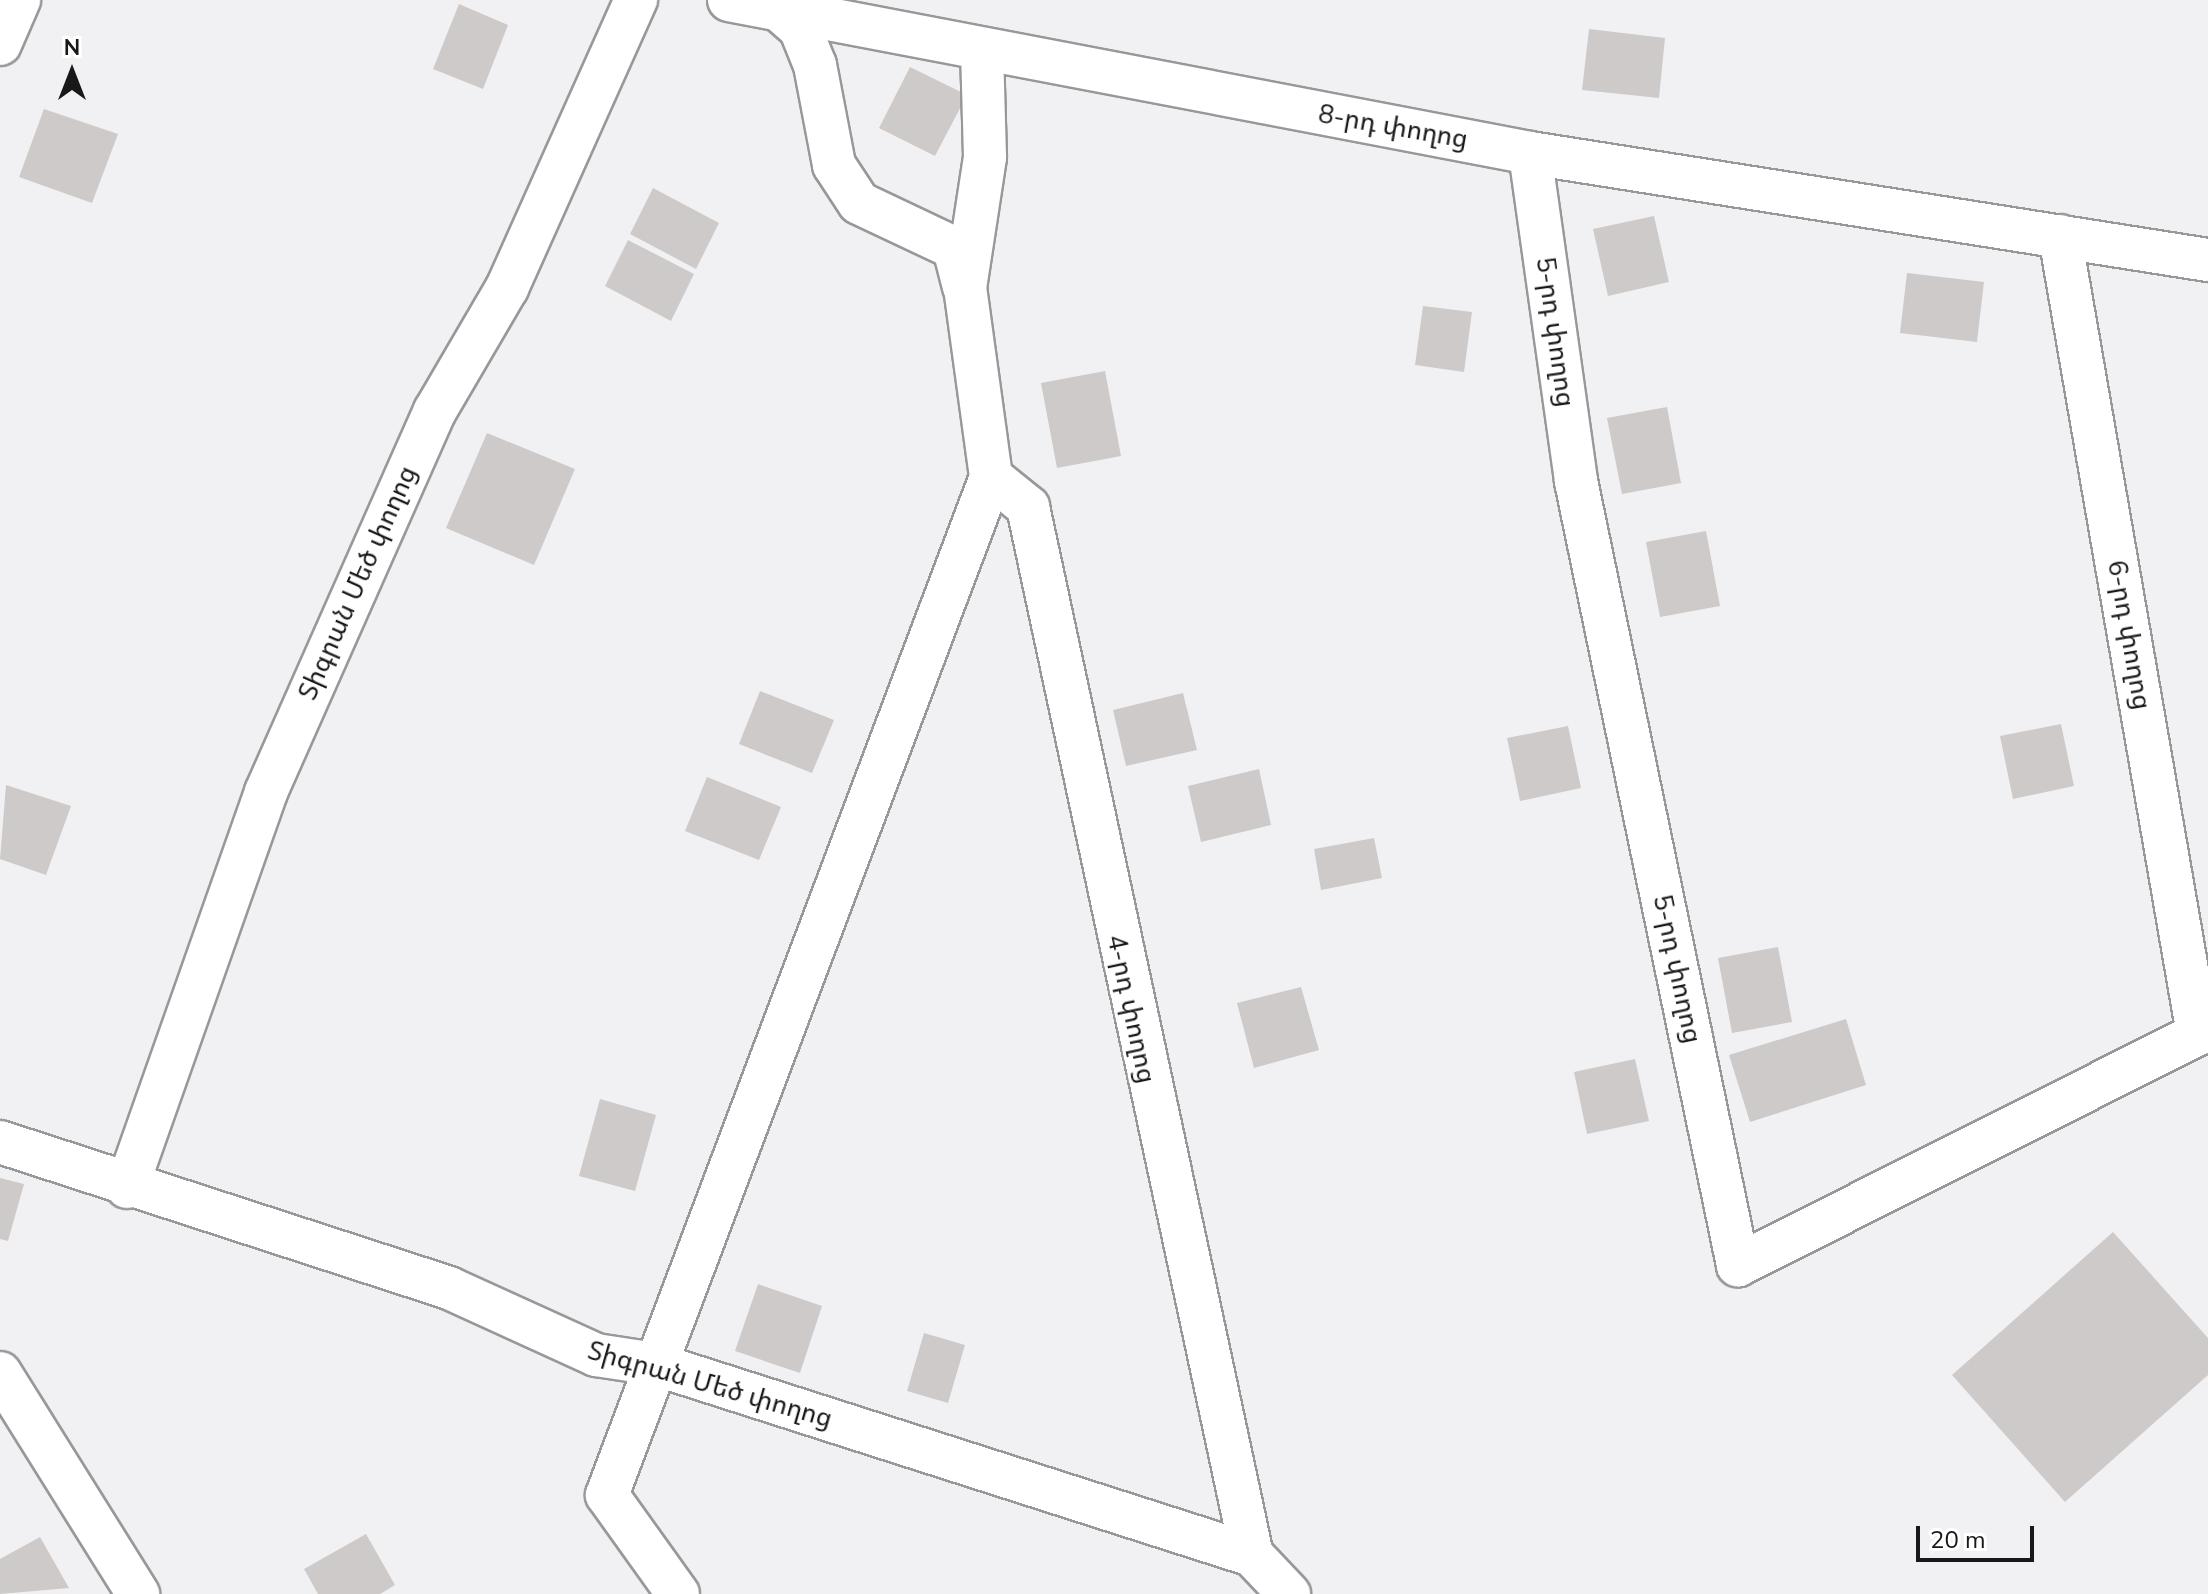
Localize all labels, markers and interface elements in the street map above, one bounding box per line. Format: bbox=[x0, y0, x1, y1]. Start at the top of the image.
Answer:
north arrow bbox=[32, 32, 112, 112]
text: N bbox=[64, 33, 80, 63]
street label: 8-րդ փողոց bbox=[1316, 99, 1470, 155]
street label: 5-րդ փողոց bbox=[1529, 255, 1581, 409]
street label: Տիգրան Մեծ փողոց bbox=[292, 461, 424, 705]
street label: 6-րդ փողոց bbox=[2101, 558, 2157, 712]
street label: 5-րդ փողոց bbox=[1646, 892, 1708, 1046]
street label: 4-րդ փողոց bbox=[1100, 932, 1162, 1086]
street label: Տիգրան Մեծ փողոց bbox=[584, 1335, 836, 1435]
scale bar bbox=[1920, 1510, 2038, 1560]
text: 20 m bbox=[1930, 1524, 1986, 1556]

